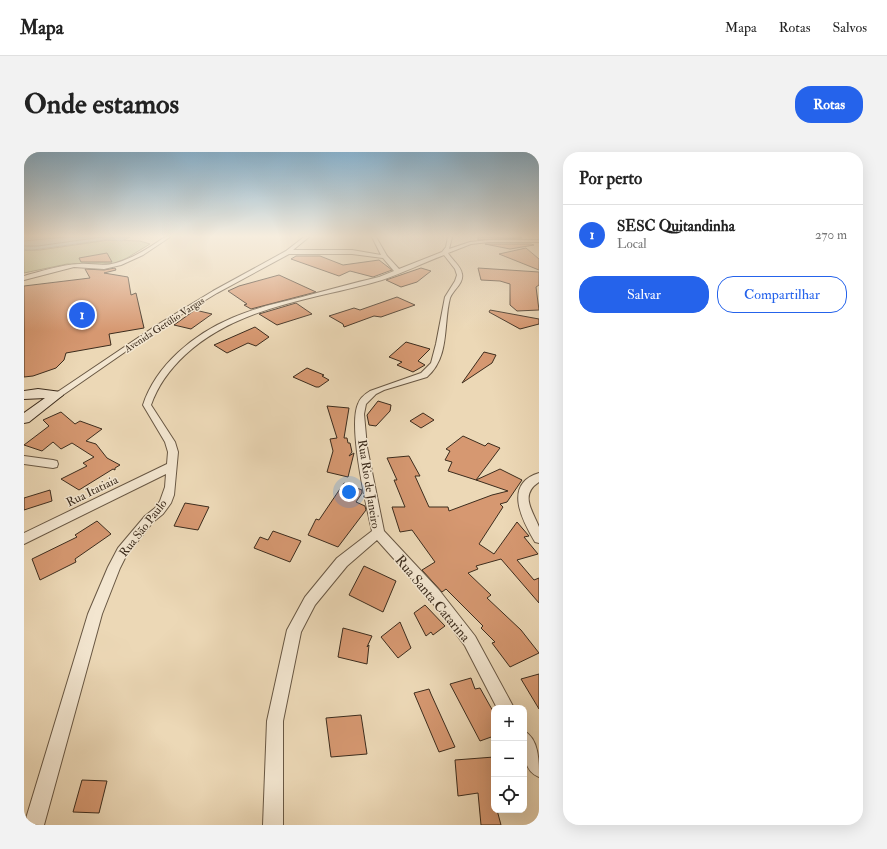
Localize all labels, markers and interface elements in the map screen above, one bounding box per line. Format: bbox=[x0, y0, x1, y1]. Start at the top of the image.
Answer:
text: Mapa bbox=[20, 16, 64, 40]
text: Mapa bbox=[725, 19, 757, 36]
text: Rotas bbox=[779, 19, 810, 36]
text: Salvos bbox=[832, 19, 867, 36]
button: Rotas bbox=[795, 86, 863, 123]
text: Onde estamos bbox=[24, 87, 179, 122]
text: Por perto bbox=[579, 168, 642, 189]
text: SESC Quitandinha bbox=[617, 217, 735, 236]
text: 1 bbox=[590, 227, 594, 243]
text: 270 m bbox=[815, 227, 847, 243]
text: Local bbox=[617, 236, 647, 252]
button: Salvar bbox=[579, 276, 709, 313]
button: Compartilhar bbox=[717, 276, 847, 313]
street label: Avenida Getúlio Vargas bbox=[121, 294, 207, 356]
pin: 1 bbox=[69, 300, 95, 330]
street label: Rua Rio de Janeiro bbox=[354, 439, 383, 530]
street label: Rua Itatiaia bbox=[64, 472, 122, 510]
your location bbox=[339, 482, 359, 502]
street label: Rua São Paulo bbox=[116, 496, 171, 560]
street label: Rua Santa Catarina bbox=[391, 552, 474, 645]
map controls bbox=[491, 705, 527, 813]
button: + bbox=[491, 705, 527, 741]
button: − bbox=[491, 741, 527, 777]
button: locate bbox=[491, 777, 527, 813]

